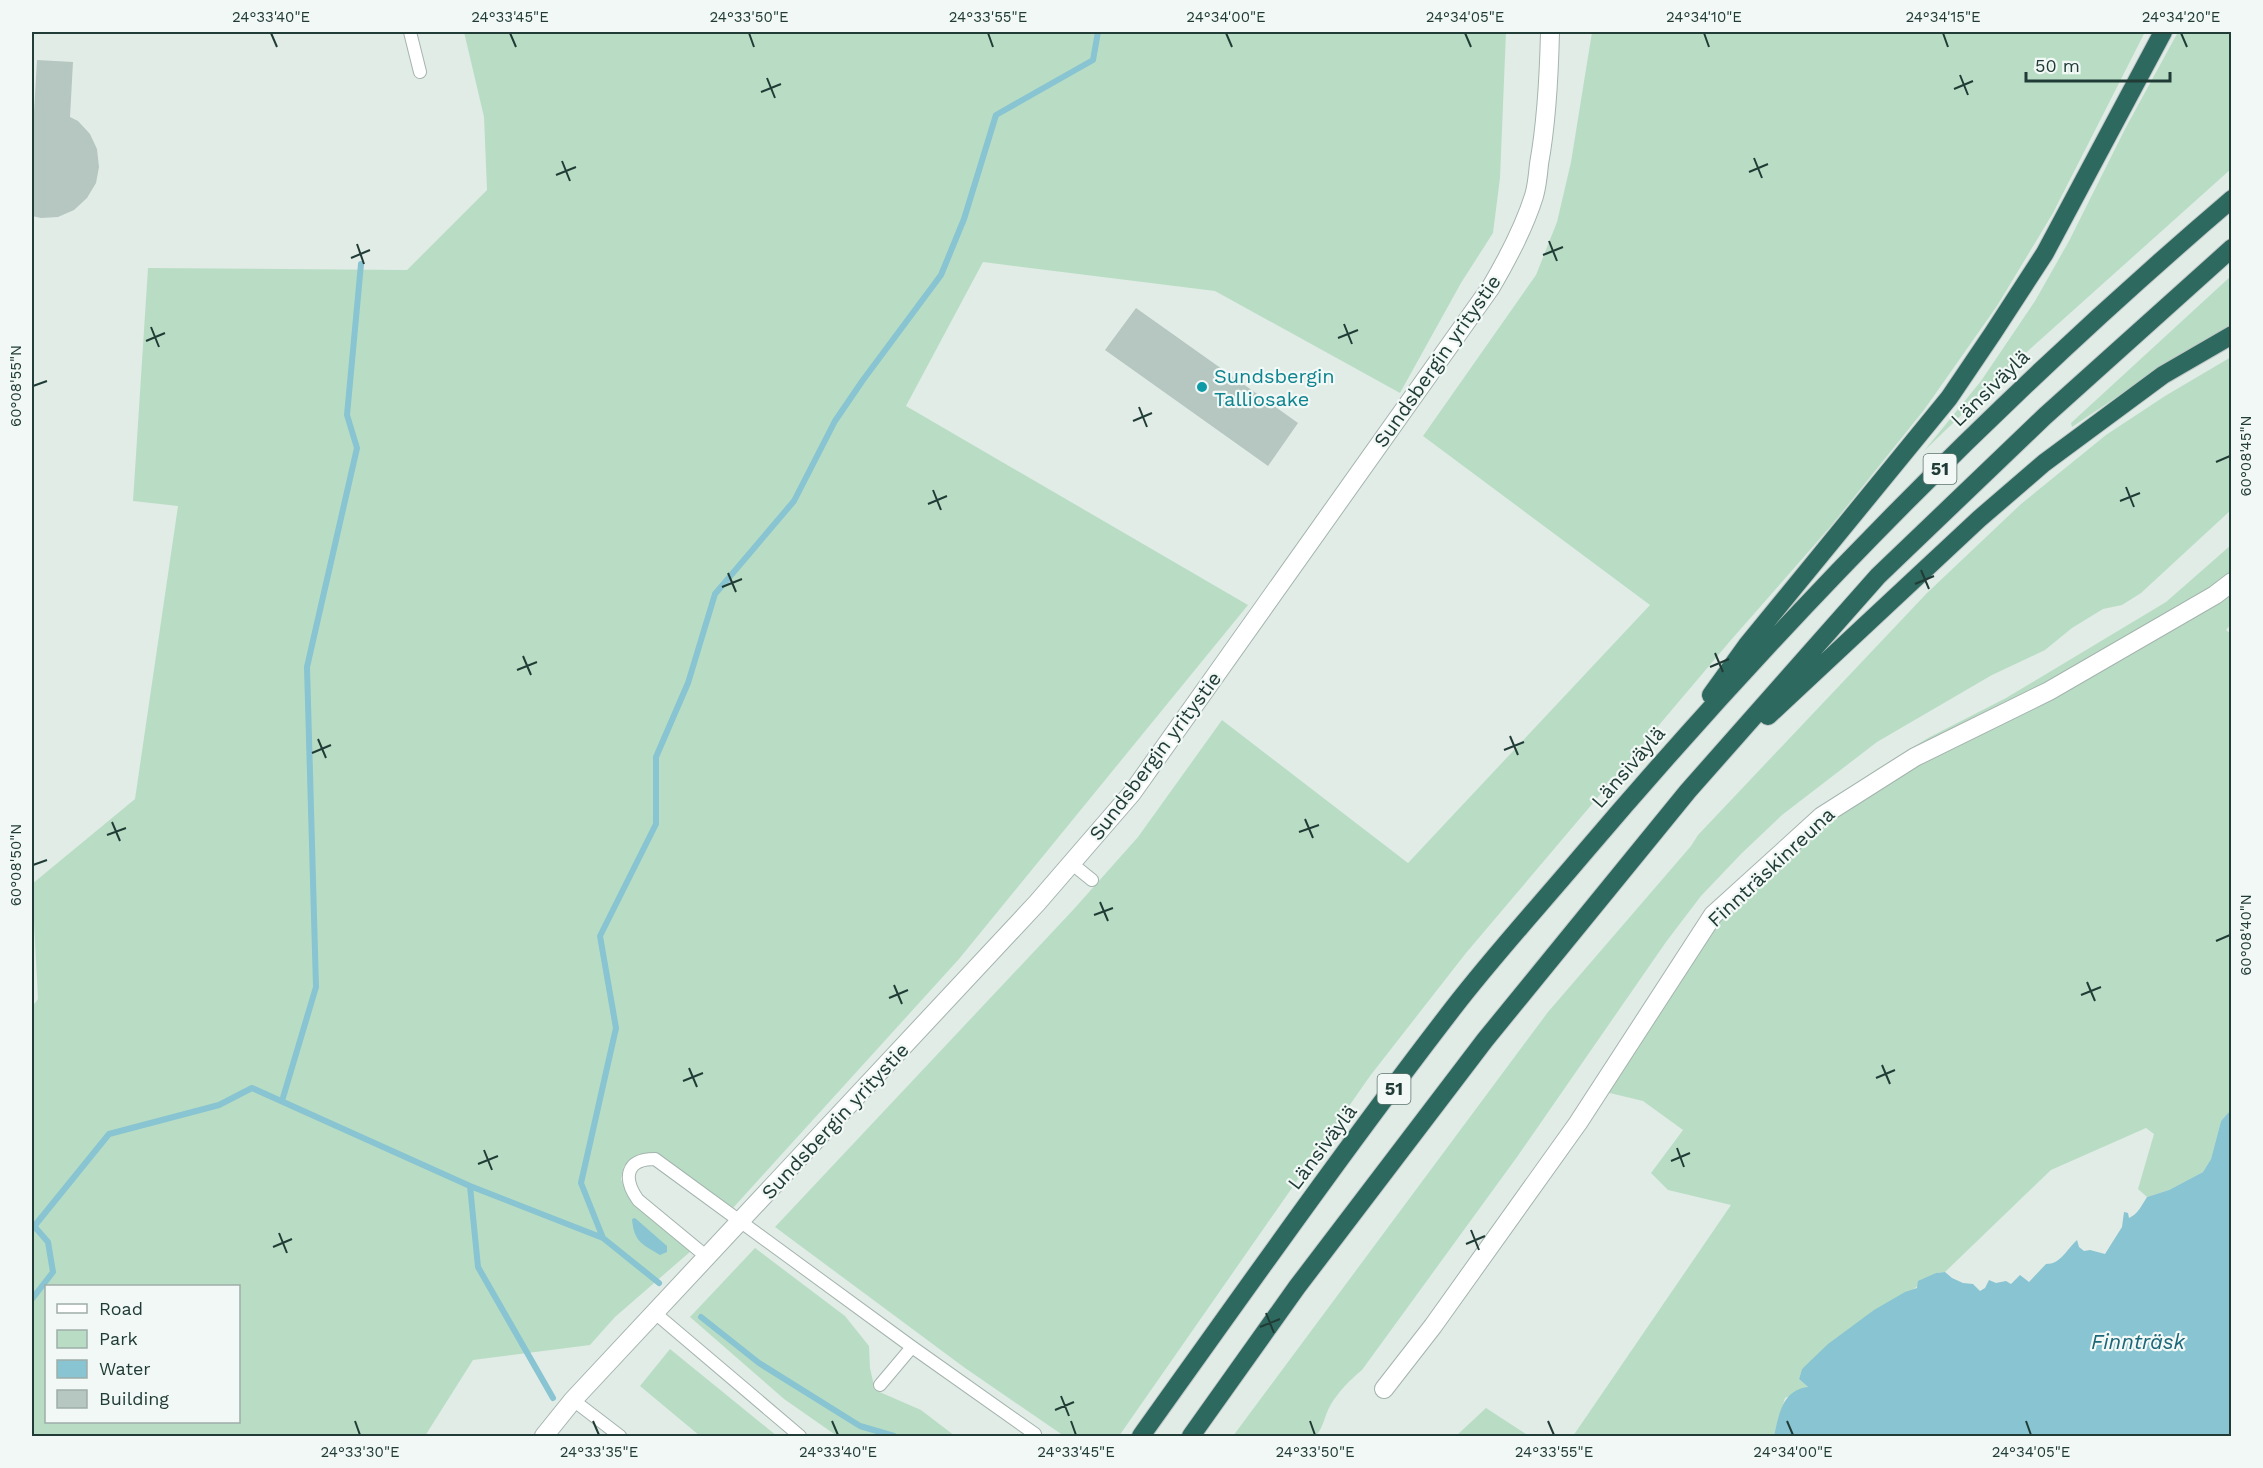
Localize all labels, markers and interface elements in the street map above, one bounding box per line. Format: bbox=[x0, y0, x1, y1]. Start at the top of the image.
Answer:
text: 24°33'40"E bbox=[232, 8, 310, 26]
text: 24°33'45"E bbox=[471, 8, 549, 26]
text: 24°33'50"E bbox=[709, 8, 789, 26]
text: 24°33'55"E bbox=[949, 8, 1027, 26]
text: 24°34'00"E bbox=[1186, 8, 1266, 26]
text: 24°34'05"E bbox=[1426, 8, 1504, 26]
text: 24°34'10"E bbox=[1666, 8, 1742, 26]
text: 24°34'15"E bbox=[1905, 8, 1981, 26]
text: 24°34'20"E bbox=[2142, 8, 2220, 26]
scale bar bbox=[2026, 45, 2170, 83]
text: 50 m bbox=[2035, 55, 2080, 76]
street label: Sundsbergin yritystie bbox=[1368, 270, 1506, 452]
text: 60°08'55"N bbox=[7, 345, 25, 427]
street label: Länsiväylä bbox=[1946, 345, 2034, 431]
place label: Sundsbergin Talliosake bbox=[1214, 364, 1335, 411]
marker: Sundsbergin Talliosake bbox=[1195, 380, 1209, 394]
text: 60°08'45"N bbox=[2237, 415, 2255, 497]
road number: 51 bbox=[1924, 454, 1956, 484]
street label: Sundsbergin yritystie bbox=[1084, 667, 1226, 845]
street label: Länsiväylä bbox=[1586, 721, 1670, 813]
street label: Finnträskinreuna bbox=[1703, 802, 1839, 932]
text: 60°08'50"N bbox=[7, 824, 25, 906]
text: 60°08'40"N bbox=[2237, 894, 2255, 976]
street label: Sundsbergin yritystie bbox=[756, 1038, 914, 1204]
road number: 51 bbox=[1378, 1074, 1410, 1104]
street label: Länsiväylä bbox=[1282, 1100, 1362, 1194]
legend bbox=[45, 1285, 240, 1423]
text: Road bbox=[99, 1298, 143, 1319]
text: Park bbox=[99, 1328, 138, 1349]
water label: Finnträsk bbox=[2091, 1329, 2186, 1354]
text: Water bbox=[99, 1358, 151, 1379]
text: Building bbox=[99, 1388, 169, 1409]
text: 24°33'30"E bbox=[320, 1443, 400, 1461]
text: 24°33'35"E bbox=[560, 1443, 638, 1461]
text: 24°33'40"E bbox=[799, 1443, 877, 1461]
text: 24°33'45"E bbox=[1037, 1443, 1115, 1461]
text: 24°33'50"E bbox=[1275, 1443, 1355, 1461]
text: 24°33'55"E bbox=[1515, 1443, 1593, 1461]
text: 24°34'00"E bbox=[1753, 1443, 1833, 1461]
text: 24°34'05"E bbox=[1992, 1443, 2070, 1461]

